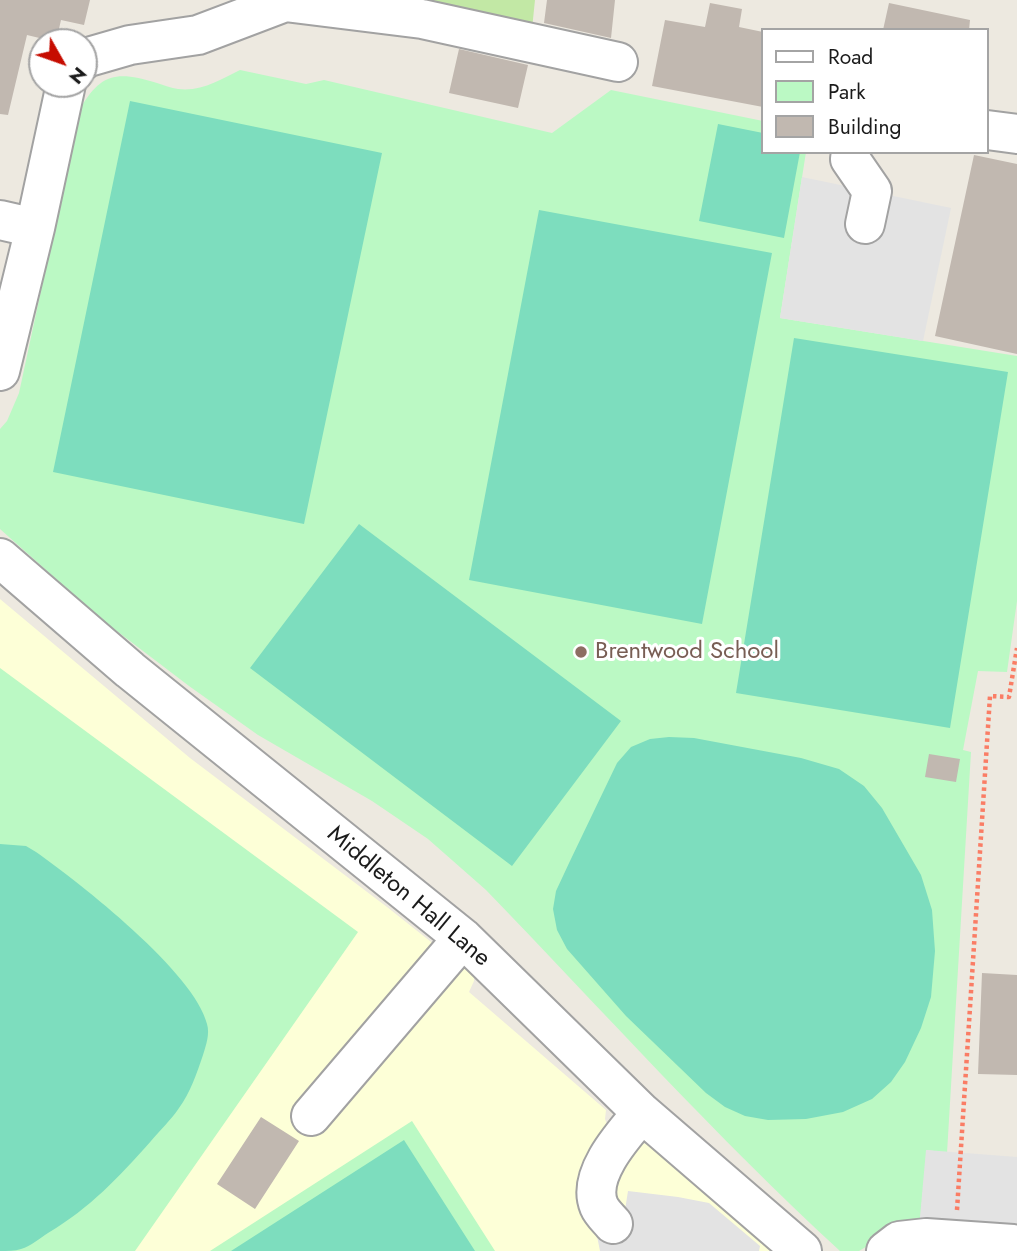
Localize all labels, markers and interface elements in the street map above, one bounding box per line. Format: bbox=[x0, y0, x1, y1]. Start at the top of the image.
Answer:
north arrow bbox=[28, 28, 98, 98]
legend bbox=[762, 28, 989, 154]
text: Road bbox=[828, 42, 873, 72]
text: N bbox=[63, 61, 93, 90]
text: Park bbox=[828, 77, 865, 107]
text: Building bbox=[828, 112, 901, 142]
place label: Brentwood School bbox=[595, 638, 779, 666]
marker: Brentwood School bbox=[573, 644, 589, 660]
street label: Middleton Hall Lane bbox=[321, 820, 495, 974]

